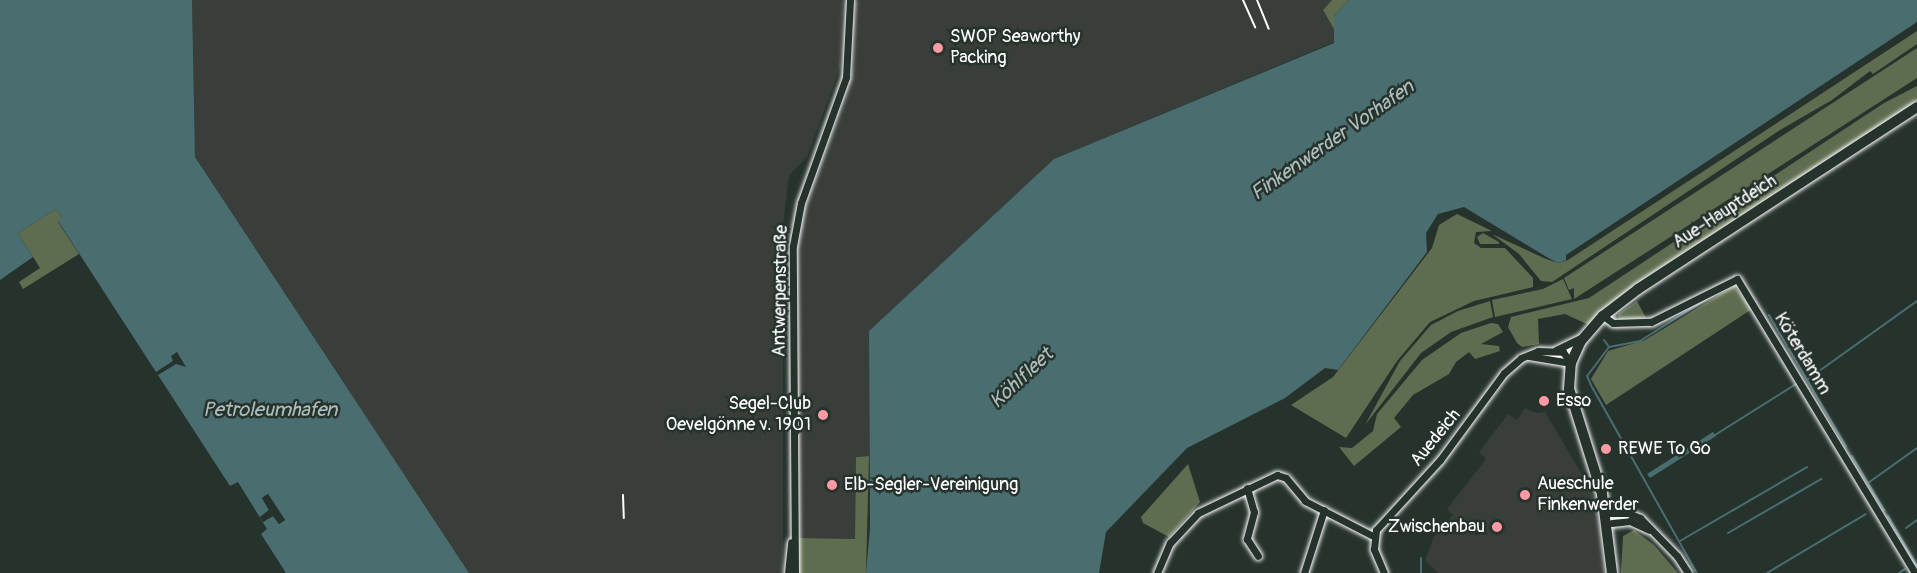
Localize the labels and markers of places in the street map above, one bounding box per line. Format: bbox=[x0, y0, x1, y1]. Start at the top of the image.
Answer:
place label: SWOP Seaworthy Packing bbox=[950, 27, 1080, 70]
marker: SWOP Seaworthy Packing bbox=[931, 41, 945, 55]
place label: Esso bbox=[1556, 390, 1591, 412]
place label: Segel-Club Oevelgönne v. 1901 bbox=[666, 394, 811, 436]
marker: Esso bbox=[1537, 394, 1551, 408]
marker: Segel-Club Oevelgönne v. 1901 bbox=[816, 408, 830, 422]
place label: REWE To Go bbox=[1618, 438, 1711, 460]
marker: REWE To Go bbox=[1599, 442, 1613, 456]
place label: Elb-Segler-Vereinigung bbox=[844, 474, 1018, 496]
place label: Aueschule Finkenwerder bbox=[1537, 474, 1639, 516]
marker: Elb-Segler-Vereinigung bbox=[825, 478, 839, 492]
marker: Aueschule Finkenwerder bbox=[1518, 488, 1532, 502]
place label: Zwischenbau bbox=[1388, 516, 1485, 538]
marker: Zwischenbau bbox=[1490, 520, 1504, 534]

